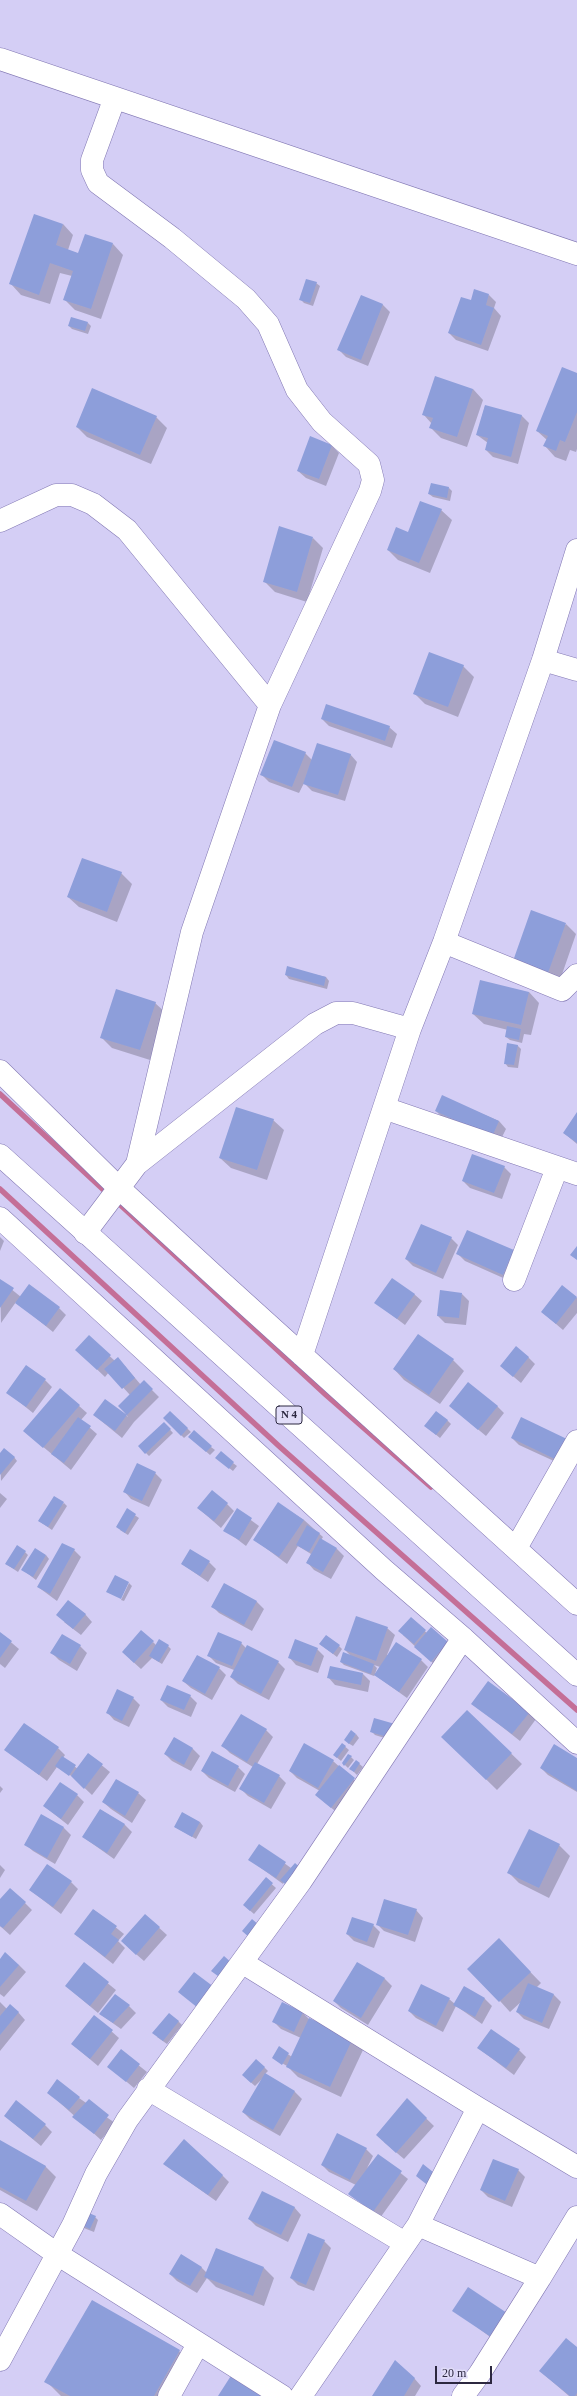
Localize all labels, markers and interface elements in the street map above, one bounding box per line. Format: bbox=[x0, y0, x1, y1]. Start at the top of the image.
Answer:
road number: N 4 bbox=[276, 1406, 302, 1424]
scale bar bbox=[437, 2358, 494, 2384]
text: 20 m bbox=[442, 2366, 466, 2380]

